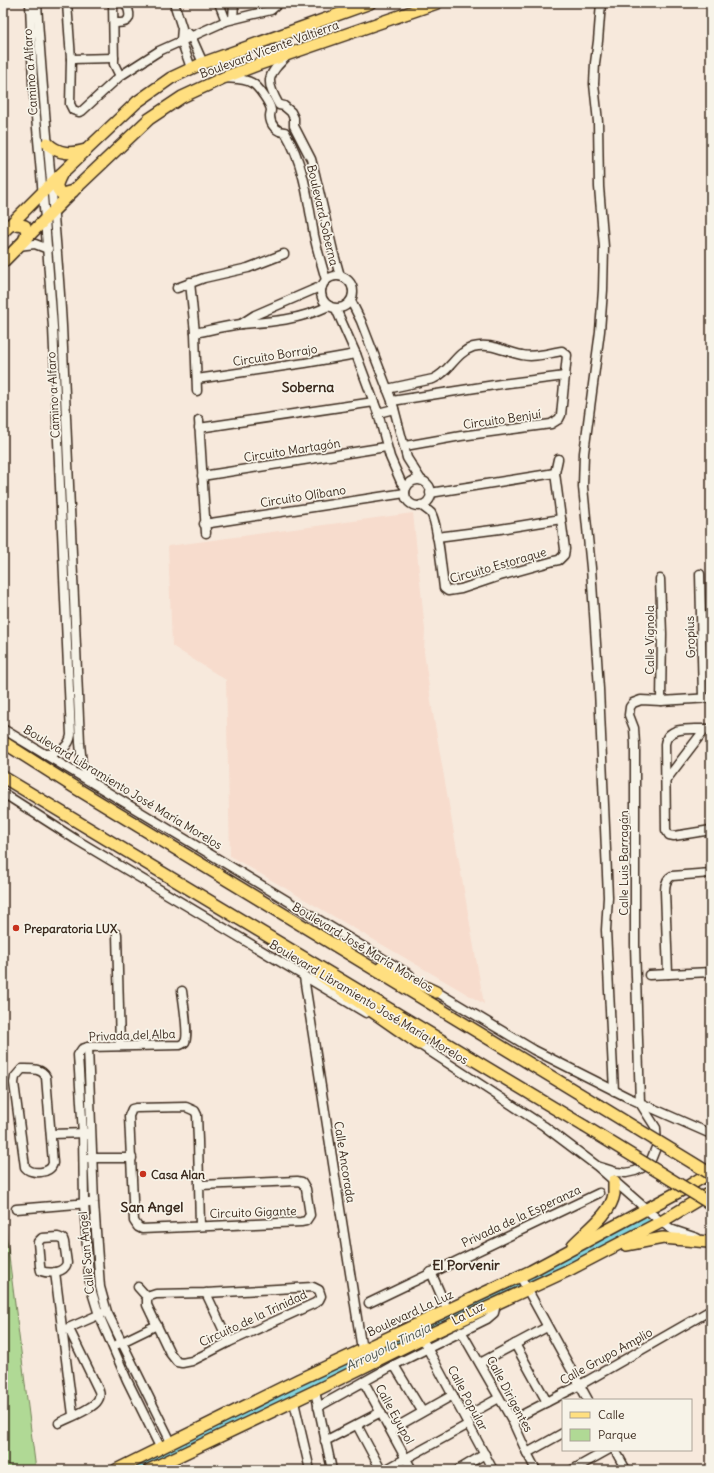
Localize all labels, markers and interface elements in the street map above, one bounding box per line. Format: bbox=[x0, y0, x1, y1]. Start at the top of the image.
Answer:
street label: Boulevard Vicente Valtierra bbox=[197, 17, 341, 81]
street label: Camino a Alfaro bbox=[19, 28, 41, 116]
street label: Boulevard Soberna bbox=[304, 163, 342, 267]
street label: Circuito Borrajo bbox=[232, 341, 319, 369]
street label: Camino a Alfaro bbox=[43, 351, 63, 439]
district label: Soberna bbox=[282, 378, 334, 396]
street label: Circuito Benjuí bbox=[462, 406, 542, 432]
street label: Circuito Martagón bbox=[243, 435, 341, 465]
street label: Circuito Olíbano bbox=[259, 482, 347, 510]
street label: Circuito Estoraque bbox=[448, 544, 548, 586]
street label: Calle Vignola bbox=[642, 605, 657, 675]
street label: Gropíus bbox=[682, 616, 698, 658]
street label: Boulevard Libramiento José María Morelos bbox=[21, 722, 225, 852]
street label: Calle Luis Barragán bbox=[616, 810, 631, 916]
street label: Boulevard José María Morelos bbox=[290, 899, 436, 995]
place label: Preparatoria LUX bbox=[24, 921, 118, 937]
marker: Preparatoria LUX bbox=[11, 923, 21, 933]
street label: Boulevard Libramiento José María Morelos bbox=[267, 937, 471, 1067]
street label: Privada del Alba bbox=[88, 1026, 176, 1044]
street label: Calle Ancorada bbox=[331, 1120, 359, 1204]
place label: Casa Alan bbox=[151, 1167, 205, 1182]
marker: Casa Alan bbox=[138, 1169, 148, 1179]
street label: Privada de la Esperanza bbox=[459, 1182, 583, 1250]
district label: San Angel bbox=[121, 1198, 183, 1216]
street label: Circuito Gigante bbox=[209, 1203, 297, 1221]
street label: Calle San Ángel bbox=[75, 1211, 97, 1295]
district label: El Porvenir bbox=[432, 1256, 500, 1274]
street label: Circuito de la Trinidad bbox=[197, 1286, 309, 1350]
street label: Boulevard La Luz bbox=[365, 1286, 456, 1340]
street label: La Luz bbox=[449, 1298, 487, 1328]
water label: Arroyo la Tinaja bbox=[343, 1319, 434, 1375]
street label: Calle Grupo Amplio bbox=[557, 1324, 655, 1388]
street label: Calle Dirigentes bbox=[484, 1353, 536, 1435]
street label: Calle Popular bbox=[445, 1363, 491, 1433]
street label: Calle Eyupol bbox=[372, 1381, 418, 1447]
legend bbox=[562, 1399, 692, 1451]
text: Calle bbox=[598, 1407, 625, 1422]
text: Parque bbox=[598, 1427, 637, 1442]

